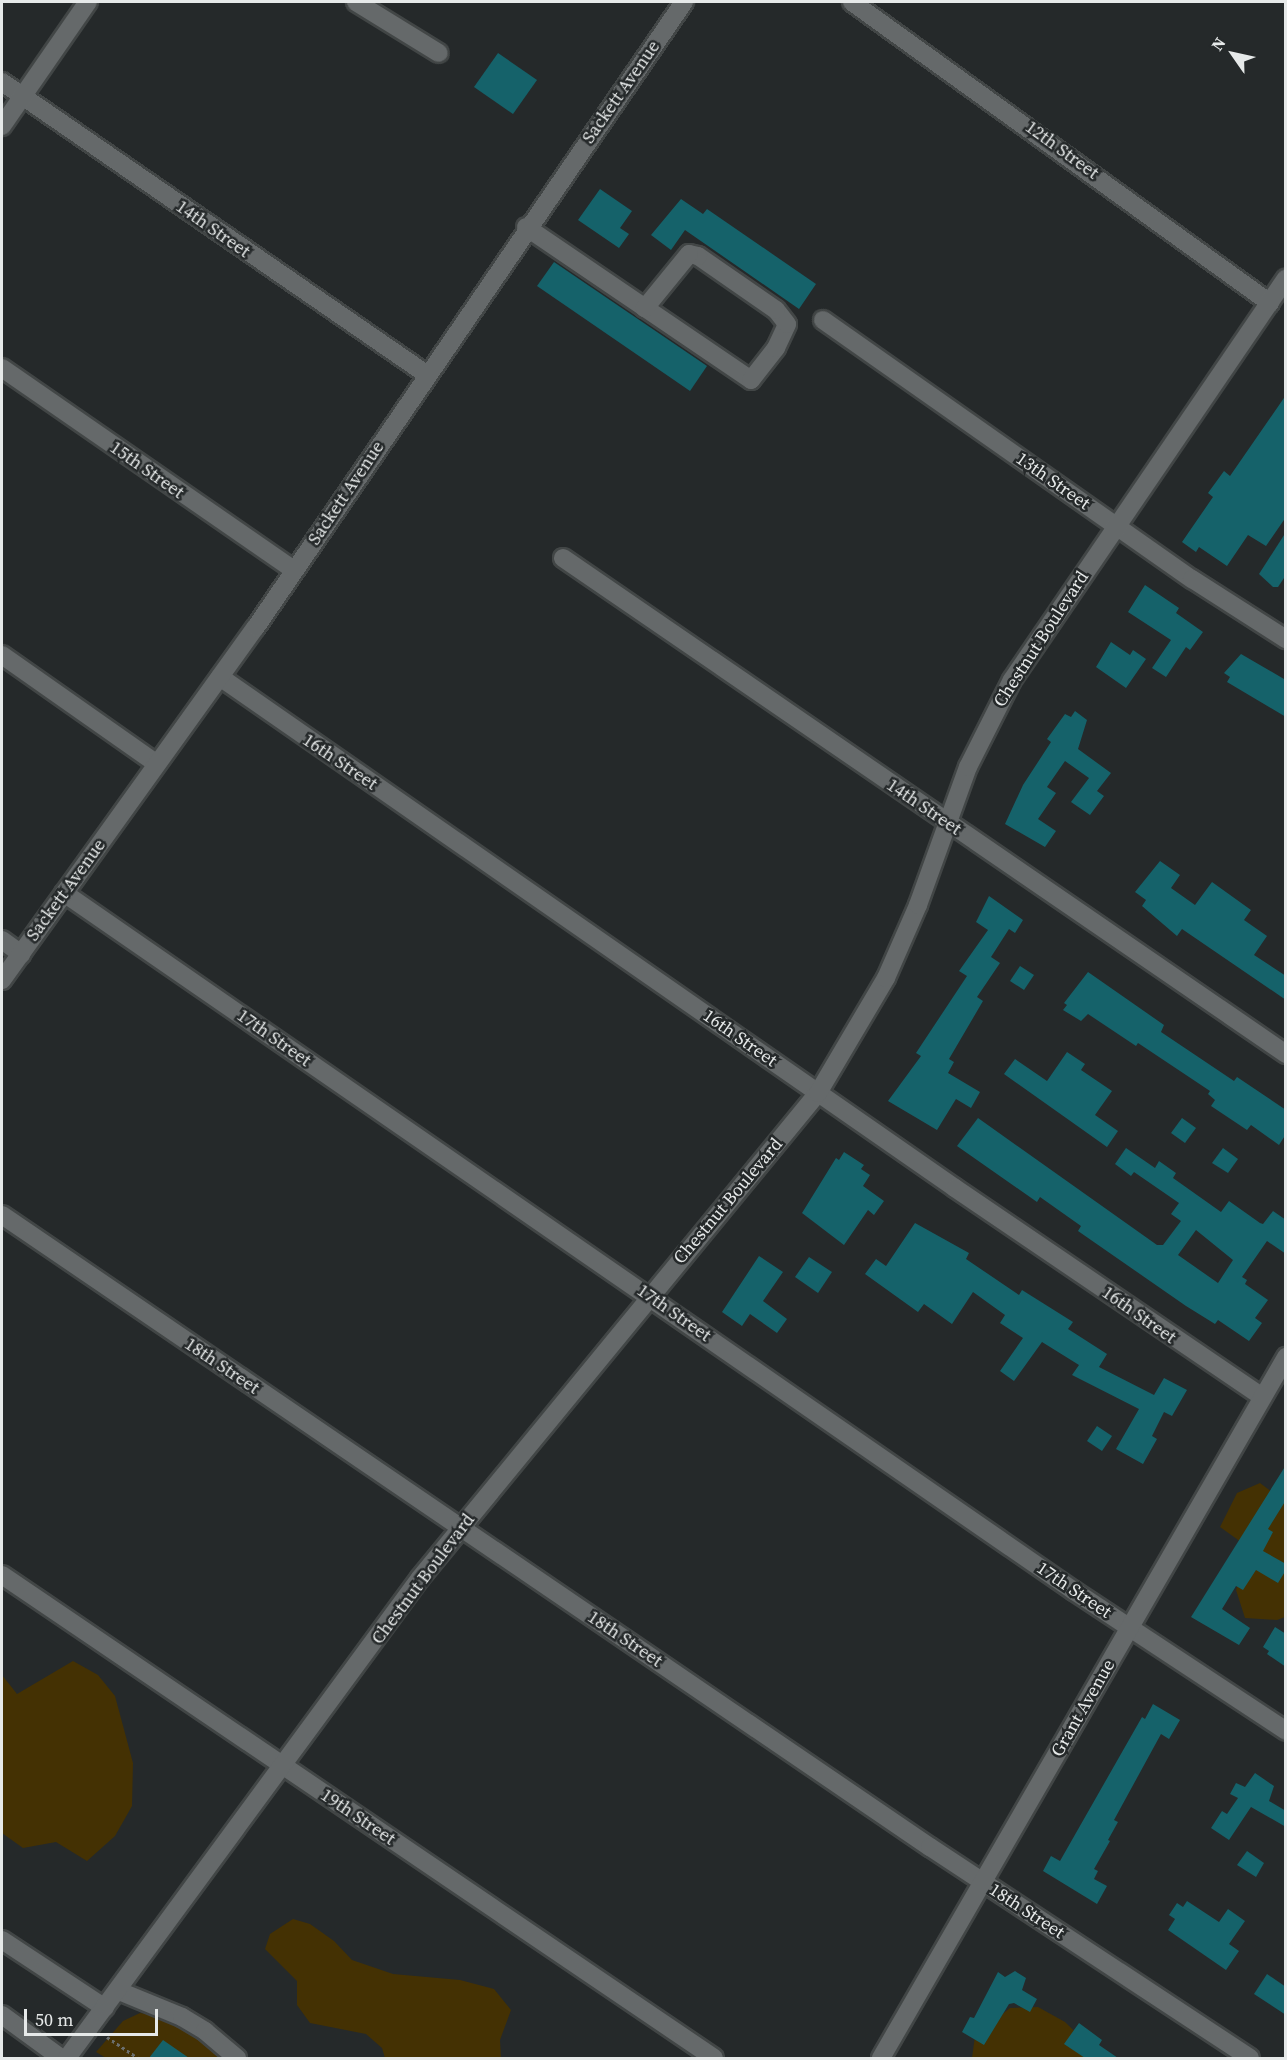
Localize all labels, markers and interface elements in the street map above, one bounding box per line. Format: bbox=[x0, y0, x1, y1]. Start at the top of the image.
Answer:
north arrow bbox=[1203, 24, 1263, 84]
text: N bbox=[1206, 33, 1230, 55]
street label: Sackett Avenue bbox=[578, 36, 664, 148]
street label: 12th Street bbox=[1021, 116, 1103, 184]
street label: 14th Street bbox=[172, 196, 254, 262]
street label: 15th Street bbox=[106, 437, 188, 503]
street label: Sackett Avenue bbox=[303, 437, 389, 549]
street label: 13th Street bbox=[1012, 448, 1094, 514]
street label: Chestnut Boulevard bbox=[989, 567, 1093, 711]
street label: 16th Street bbox=[299, 729, 381, 795]
street label: 14th Street bbox=[883, 774, 965, 840]
street label: Sackett Avenue bbox=[22, 835, 110, 945]
street label: 17th Street bbox=[233, 1005, 315, 1071]
street label: 16th Street bbox=[699, 1005, 781, 1071]
street label: Chestnut Boulevard bbox=[669, 1134, 787, 1268]
street label: 17th Street bbox=[633, 1280, 715, 1346]
street label: 16th Street bbox=[1098, 1282, 1180, 1348]
street label: 18th Street bbox=[181, 1333, 263, 1399]
street label: Chestnut Boulevard bbox=[367, 1510, 479, 1648]
street label: 17th Street bbox=[1033, 1557, 1115, 1623]
street label: 18th Street bbox=[584, 1606, 666, 1672]
street label: Grant Avenue bbox=[1046, 1656, 1120, 1760]
street label: 19th Street bbox=[317, 1784, 399, 1850]
street label: 18th Street bbox=[985, 1879, 1069, 1943]
scale bar bbox=[27, 1997, 160, 2035]
text: 50 m bbox=[35, 2007, 73, 2032]

